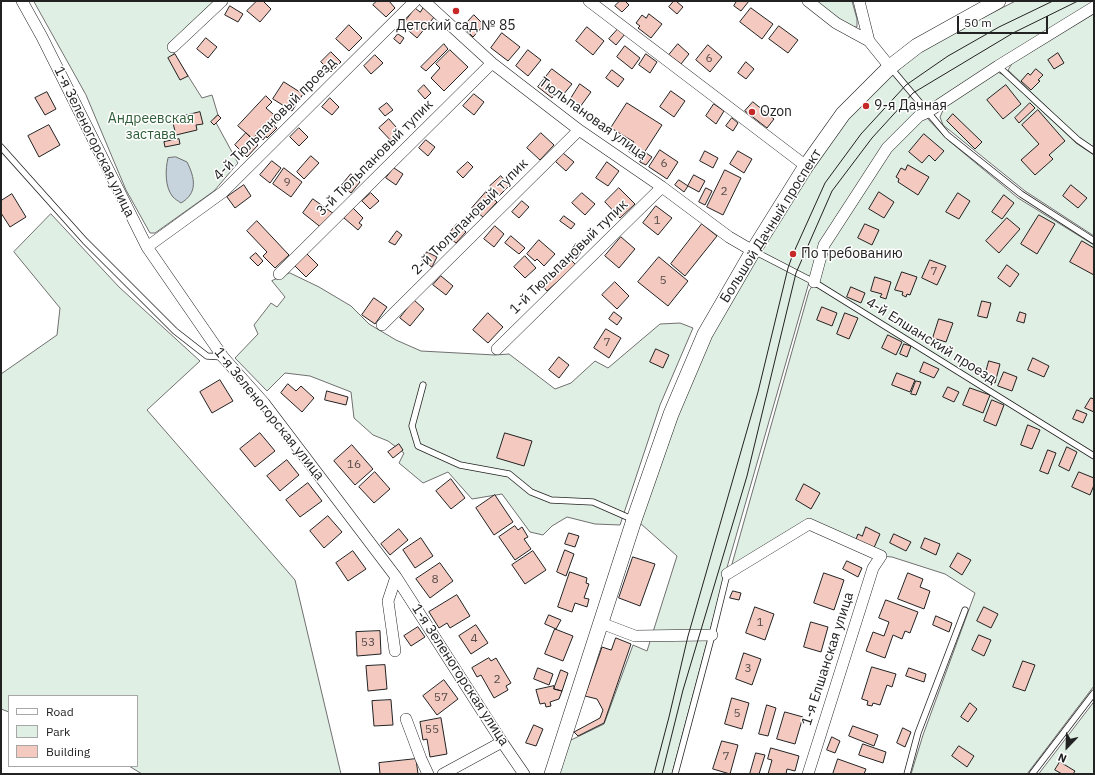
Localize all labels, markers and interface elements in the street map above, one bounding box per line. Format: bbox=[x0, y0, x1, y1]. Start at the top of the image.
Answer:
marker: Детский сад № 85 bbox=[451, 6, 461, 16]
scale bar bbox=[959, 8, 1050, 34]
text: 50 m bbox=[964, 15, 992, 30]
place label: Детский сад № 85 bbox=[396, 18, 516, 34]
house number: 6 bbox=[705, 52, 713, 66]
street label: 4-й Тюльпановый проезд bbox=[210, 54, 340, 184]
street label: 1-я Зеленогорская улица bbox=[50, 64, 138, 220]
street label: Тюльпановая улица bbox=[536, 74, 650, 164]
street label: 3-й Тюльпановый тупик bbox=[313, 96, 437, 220]
place label: 9-я Дачная bbox=[874, 98, 947, 114]
marker: 9-я Дачная bbox=[861, 101, 871, 111]
place label: Ozon bbox=[760, 104, 792, 120]
marker: Ozon bbox=[747, 107, 757, 117]
park label: Андреевская застава bbox=[108, 111, 194, 144]
street label: Большой Дачный проспект bbox=[717, 146, 825, 306]
street label: 2-й Тюльпановый тупик bbox=[408, 155, 532, 279]
house number: 6 bbox=[660, 157, 668, 171]
house number: 9 bbox=[283, 176, 291, 190]
house number: 2 bbox=[720, 185, 728, 199]
street label: 1-й Тюльпановый тупик bbox=[506, 196, 632, 318]
house number: 1 bbox=[653, 214, 661, 228]
place label: По требованию bbox=[801, 246, 903, 262]
marker: По требованию bbox=[788, 249, 798, 259]
house number: 7 bbox=[930, 265, 938, 279]
house number: 5 bbox=[659, 274, 667, 288]
street label: 4-й Елшанский проезд bbox=[863, 294, 999, 388]
house number: 7 bbox=[603, 336, 611, 350]
street label: 1-я Зеленогорская улица bbox=[210, 344, 328, 484]
house number: 16 bbox=[347, 458, 361, 472]
house number: 8 bbox=[431, 573, 439, 587]
street label: 1-я Елшанская улица bbox=[798, 590, 858, 728]
street label: 1-я Зеленогорская улица bbox=[408, 601, 512, 749]
house number: 1 bbox=[756, 616, 764, 630]
house number: 4 bbox=[470, 632, 478, 646]
house number: 53 bbox=[361, 636, 375, 650]
house number: 3 bbox=[744, 662, 752, 676]
house number: 2 bbox=[493, 673, 501, 687]
house number: 57 bbox=[434, 691, 448, 705]
legend bbox=[8, 695, 138, 767]
text: Road bbox=[46, 704, 74, 719]
house number: 5 bbox=[733, 707, 741, 721]
house number: 55 bbox=[425, 723, 439, 737]
text: Park bbox=[46, 724, 70, 739]
north arrow bbox=[1047, 727, 1087, 767]
text: Building bbox=[46, 744, 90, 759]
house number: 7 bbox=[722, 750, 730, 764]
text: N bbox=[1056, 750, 1069, 766]

